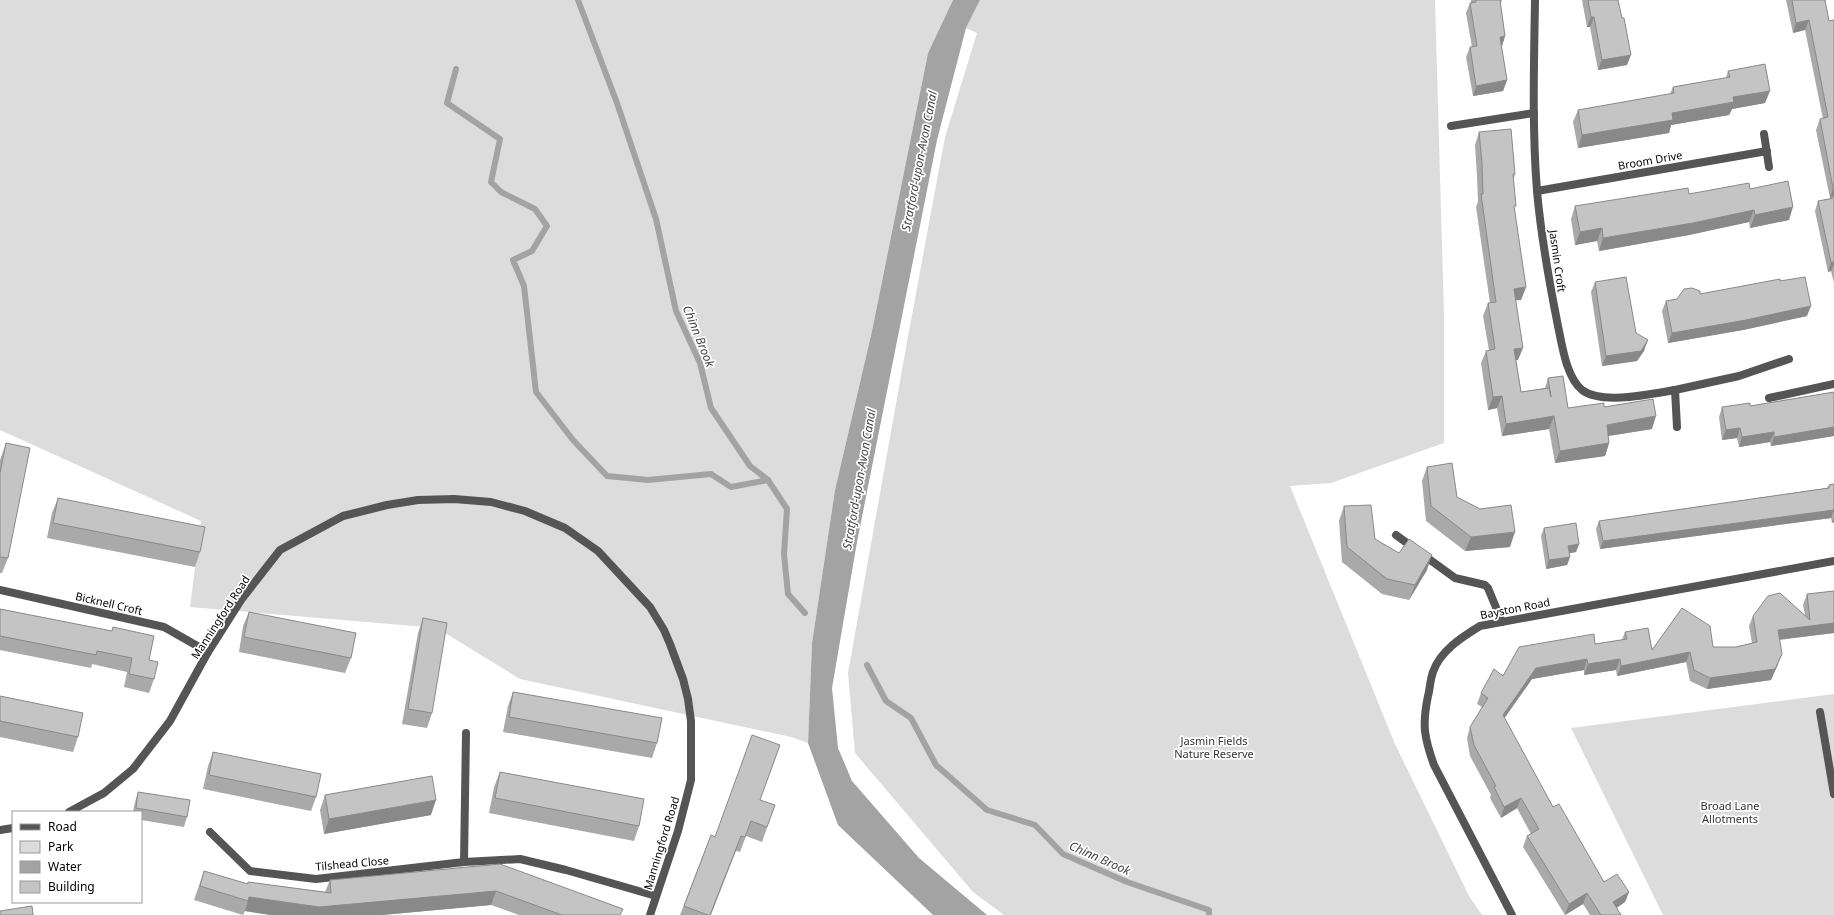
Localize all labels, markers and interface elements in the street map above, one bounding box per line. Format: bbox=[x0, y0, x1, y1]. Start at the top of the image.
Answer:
water label: Stratford-upon-Avon Canal bbox=[897, 89, 941, 233]
street label: Broom Drive bbox=[1617, 147, 1683, 173]
street label: Jasmin Croft bbox=[1546, 228, 1570, 293]
water label: Chinn Brook bbox=[679, 303, 720, 370]
water label: Stratford-upon-Avon Canal bbox=[838, 407, 880, 551]
street label: Manningford Road bbox=[187, 572, 253, 662]
street label: Bicknell Croft bbox=[74, 588, 144, 618]
street label: Bayston Road bbox=[1479, 594, 1551, 622]
park label: Jasmin Fields Nature Reserve bbox=[1174, 733, 1254, 761]
street label: Manningford Road bbox=[640, 794, 682, 892]
park label: Broad Lane Allotments bbox=[1701, 798, 1759, 826]
legend bbox=[12, 811, 142, 903]
text: Road bbox=[48, 818, 77, 835]
water label: Chinn Brook bbox=[1067, 837, 1134, 879]
text: Park bbox=[48, 838, 74, 855]
street label: Tilshead Close bbox=[315, 852, 389, 874]
text: Water bbox=[48, 858, 82, 875]
text: Building bbox=[48, 878, 95, 895]

